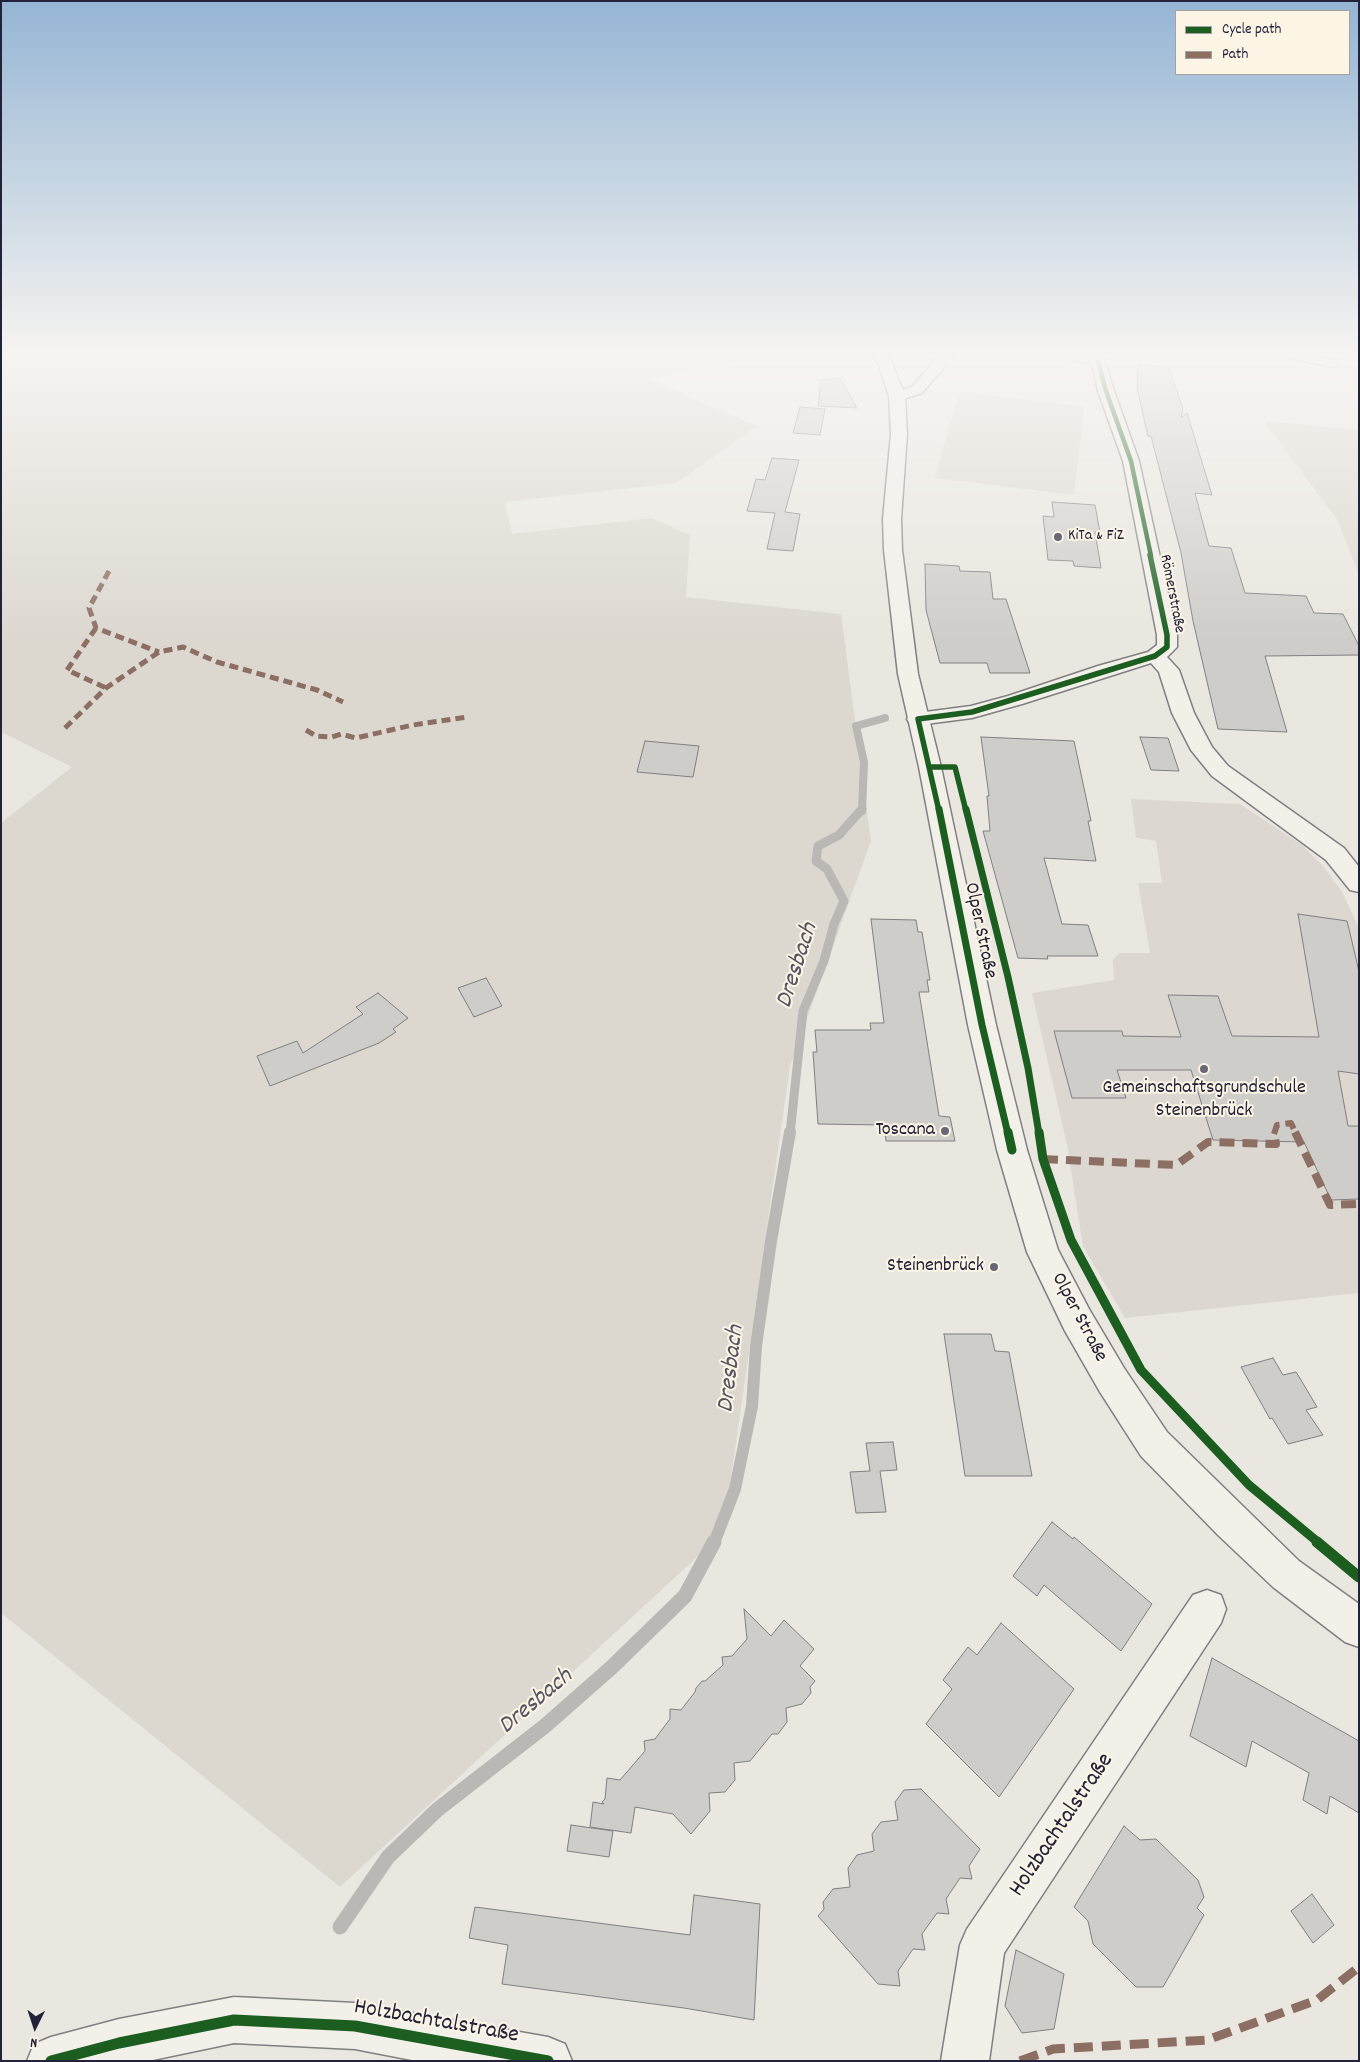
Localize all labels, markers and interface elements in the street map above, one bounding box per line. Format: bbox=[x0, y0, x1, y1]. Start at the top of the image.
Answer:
legend bbox=[1175, 10, 1350, 75]
text: Cycle path bbox=[1222, 19, 1281, 41]
text: Path bbox=[1222, 44, 1248, 66]
place label: KiTa & FiZ bbox=[1068, 527, 1124, 547]
marker: KiTa & FiZ bbox=[1052, 531, 1064, 543]
street label: Römerstraße bbox=[1154, 553, 1188, 635]
street label: Olper Straße bbox=[957, 881, 1001, 981]
water label: Dresbach bbox=[771, 920, 827, 1012]
marker: Gemeinschaftsgrundschule Steinenbrück bbox=[1198, 1063, 1210, 1075]
place label: Gemeinschaftsgrundschule Steinenbrück bbox=[1102, 1077, 1306, 1124]
place label: Toscana bbox=[875, 1119, 935, 1143]
marker: Toscana bbox=[939, 1125, 951, 1137]
place label: Steinenbrück bbox=[887, 1255, 984, 1279]
marker: Steinenbrück bbox=[988, 1261, 1000, 1273]
street label: Olper Straße bbox=[1045, 1269, 1111, 1367]
water label: Dresbach bbox=[713, 1324, 753, 1414]
water label: Dresbach bbox=[494, 1663, 580, 1743]
street label: Holzbachtalstraße bbox=[1004, 1749, 1122, 1903]
street label: Holzbachtalstraße bbox=[351, 1994, 521, 2052]
north arrow bbox=[10, 2002, 60, 2052]
text: N bbox=[30, 2032, 38, 2052]

